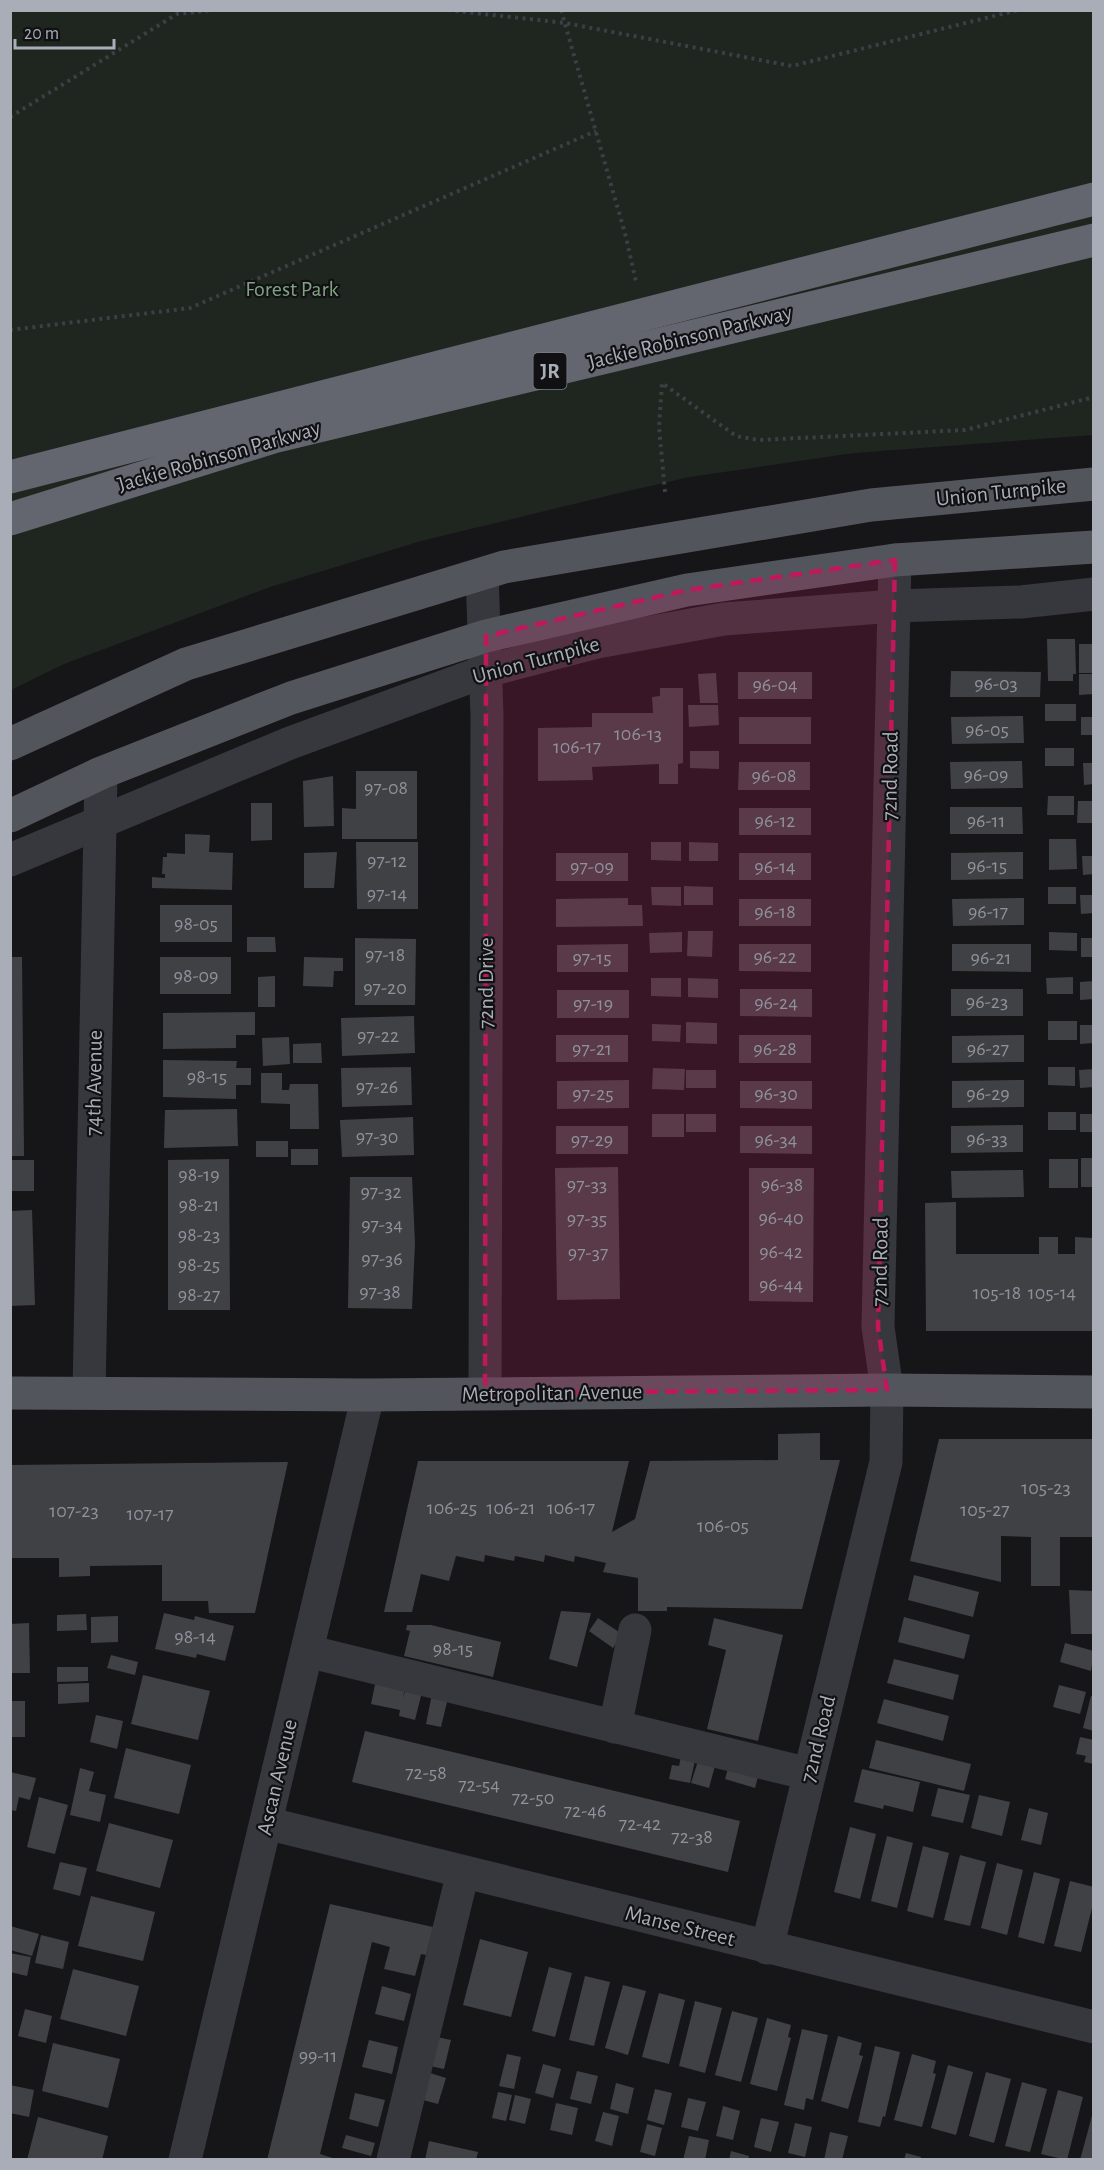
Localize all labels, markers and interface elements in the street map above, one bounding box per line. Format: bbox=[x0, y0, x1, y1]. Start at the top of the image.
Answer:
scale bar bbox=[15, 12, 114, 50]
text: 20 m bbox=[24, 25, 59, 43]
park label: Forest Park bbox=[245, 278, 339, 300]
street label: Jackie Robinson Parkway bbox=[586, 301, 795, 373]
road number: JR bbox=[534, 353, 566, 389]
street label: Jackie Robinson Parkway bbox=[115, 416, 323, 495]
street label: Union Turnpike bbox=[935, 474, 1067, 510]
street label: Union Turnpike bbox=[470, 632, 602, 688]
house number: 96-03 bbox=[974, 674, 1018, 694]
house number: 96-04 bbox=[752, 675, 798, 695]
house number: 96-05 bbox=[965, 720, 1009, 740]
house number: 106-13 bbox=[614, 724, 662, 744]
street label: 72nd Road bbox=[878, 731, 902, 821]
house number: 106-17 bbox=[553, 737, 601, 757]
house number: 96-09 bbox=[964, 765, 1008, 785]
house number: 96-08 bbox=[752, 766, 796, 786]
house number: 97-08 bbox=[364, 778, 408, 798]
house number: 96-12 bbox=[755, 811, 795, 831]
house number: 96-11 bbox=[967, 811, 1005, 831]
house number: 97-12 bbox=[367, 851, 407, 871]
house number: 96-15 bbox=[967, 856, 1007, 876]
house number: 97-09 bbox=[570, 857, 614, 877]
house number: 96-14 bbox=[754, 857, 796, 877]
house number: 97-14 bbox=[367, 884, 407, 904]
house number: 96-18 bbox=[754, 902, 796, 922]
house number: 96-17 bbox=[968, 902, 1008, 922]
house number: 98-05 bbox=[174, 914, 218, 934]
street label: 72nd Drive bbox=[475, 937, 497, 1029]
house number: 97-18 bbox=[365, 945, 405, 965]
house number: 96-22 bbox=[753, 947, 797, 967]
house number: 97-15 bbox=[572, 948, 612, 968]
house number: 96-21 bbox=[971, 948, 1011, 968]
house number: 98-09 bbox=[174, 966, 218, 986]
house number: 97-20 bbox=[363, 978, 407, 998]
house number: 96-23 bbox=[966, 992, 1008, 1012]
house number: 96-24 bbox=[754, 993, 798, 1013]
house number: 97-19 bbox=[573, 994, 613, 1014]
house number: 97-22 bbox=[357, 1026, 399, 1046]
street label: 74th Avenue bbox=[82, 1030, 106, 1136]
house number: 97-21 bbox=[572, 1039, 612, 1059]
house number: 96-28 bbox=[753, 1039, 797, 1059]
house number: 96-27 bbox=[967, 1039, 1009, 1059]
house number: 98-15 bbox=[187, 1067, 227, 1087]
house number: 97-26 bbox=[356, 1077, 398, 1097]
house number: 97-25 bbox=[572, 1084, 614, 1104]
house number: 96-30 bbox=[754, 1084, 798, 1104]
house number: 96-29 bbox=[966, 1084, 1010, 1104]
house number: 97-30 bbox=[356, 1127, 398, 1147]
house number: 96-33 bbox=[966, 1129, 1008, 1149]
house number: 97-29 bbox=[571, 1130, 613, 1150]
house number: 96-34 bbox=[755, 1130, 797, 1150]
house number: 98-19 bbox=[178, 1165, 220, 1185]
house number: 97-33 bbox=[567, 1175, 607, 1195]
house number: 96-38 bbox=[761, 1175, 803, 1195]
house number: 97-32 bbox=[360, 1182, 402, 1202]
house number: 98-21 bbox=[179, 1195, 220, 1215]
house number: 96-40 bbox=[758, 1208, 804, 1228]
house number: 97-35 bbox=[567, 1209, 607, 1229]
house number: 97-34 bbox=[361, 1215, 403, 1235]
street label: 72nd Road bbox=[868, 1217, 892, 1307]
house number: 98-23 bbox=[178, 1225, 220, 1245]
house number: 96-42 bbox=[759, 1242, 803, 1262]
house number: 97-37 bbox=[568, 1243, 608, 1263]
house number: 97-36 bbox=[361, 1249, 403, 1269]
house number: 98-25 bbox=[178, 1255, 220, 1275]
house number: 96-44 bbox=[759, 1275, 803, 1295]
house number: 97-38 bbox=[359, 1282, 401, 1302]
house number: 105-18 bbox=[973, 1283, 1021, 1303]
house number: 105-14 bbox=[1028, 1283, 1076, 1303]
house number: 98-27 bbox=[178, 1285, 220, 1305]
street label: Metropolitan Avenue bbox=[461, 1380, 643, 1406]
house number: 105-23 bbox=[1021, 1478, 1071, 1498]
house number: 106-25 bbox=[427, 1498, 477, 1518]
house number: 106-21 bbox=[487, 1498, 535, 1518]
house number: 106-17 bbox=[547, 1498, 595, 1518]
house number: 105-27 bbox=[960, 1500, 1010, 1520]
house number: 107-23 bbox=[49, 1501, 99, 1521]
house number: 107-17 bbox=[126, 1504, 174, 1524]
house number: 106-05 bbox=[697, 1516, 749, 1536]
house number: 98-14 bbox=[174, 1627, 216, 1647]
house number: 98-15 bbox=[433, 1639, 473, 1659]
street label: 72nd Road bbox=[797, 1693, 839, 1785]
street label: Ascan Avenue bbox=[253, 1717, 301, 1837]
house number: 72-58 bbox=[405, 1763, 447, 1783]
house number: 72-54 bbox=[458, 1775, 500, 1795]
house number: 72-50 bbox=[512, 1788, 554, 1808]
house number: 72-46 bbox=[564, 1801, 606, 1821]
house number: 72-42 bbox=[619, 1814, 661, 1834]
house number: 72-38 bbox=[671, 1827, 713, 1847]
street label: Manse Street bbox=[623, 1902, 737, 1950]
house number: 99-11 bbox=[299, 2046, 337, 2066]

